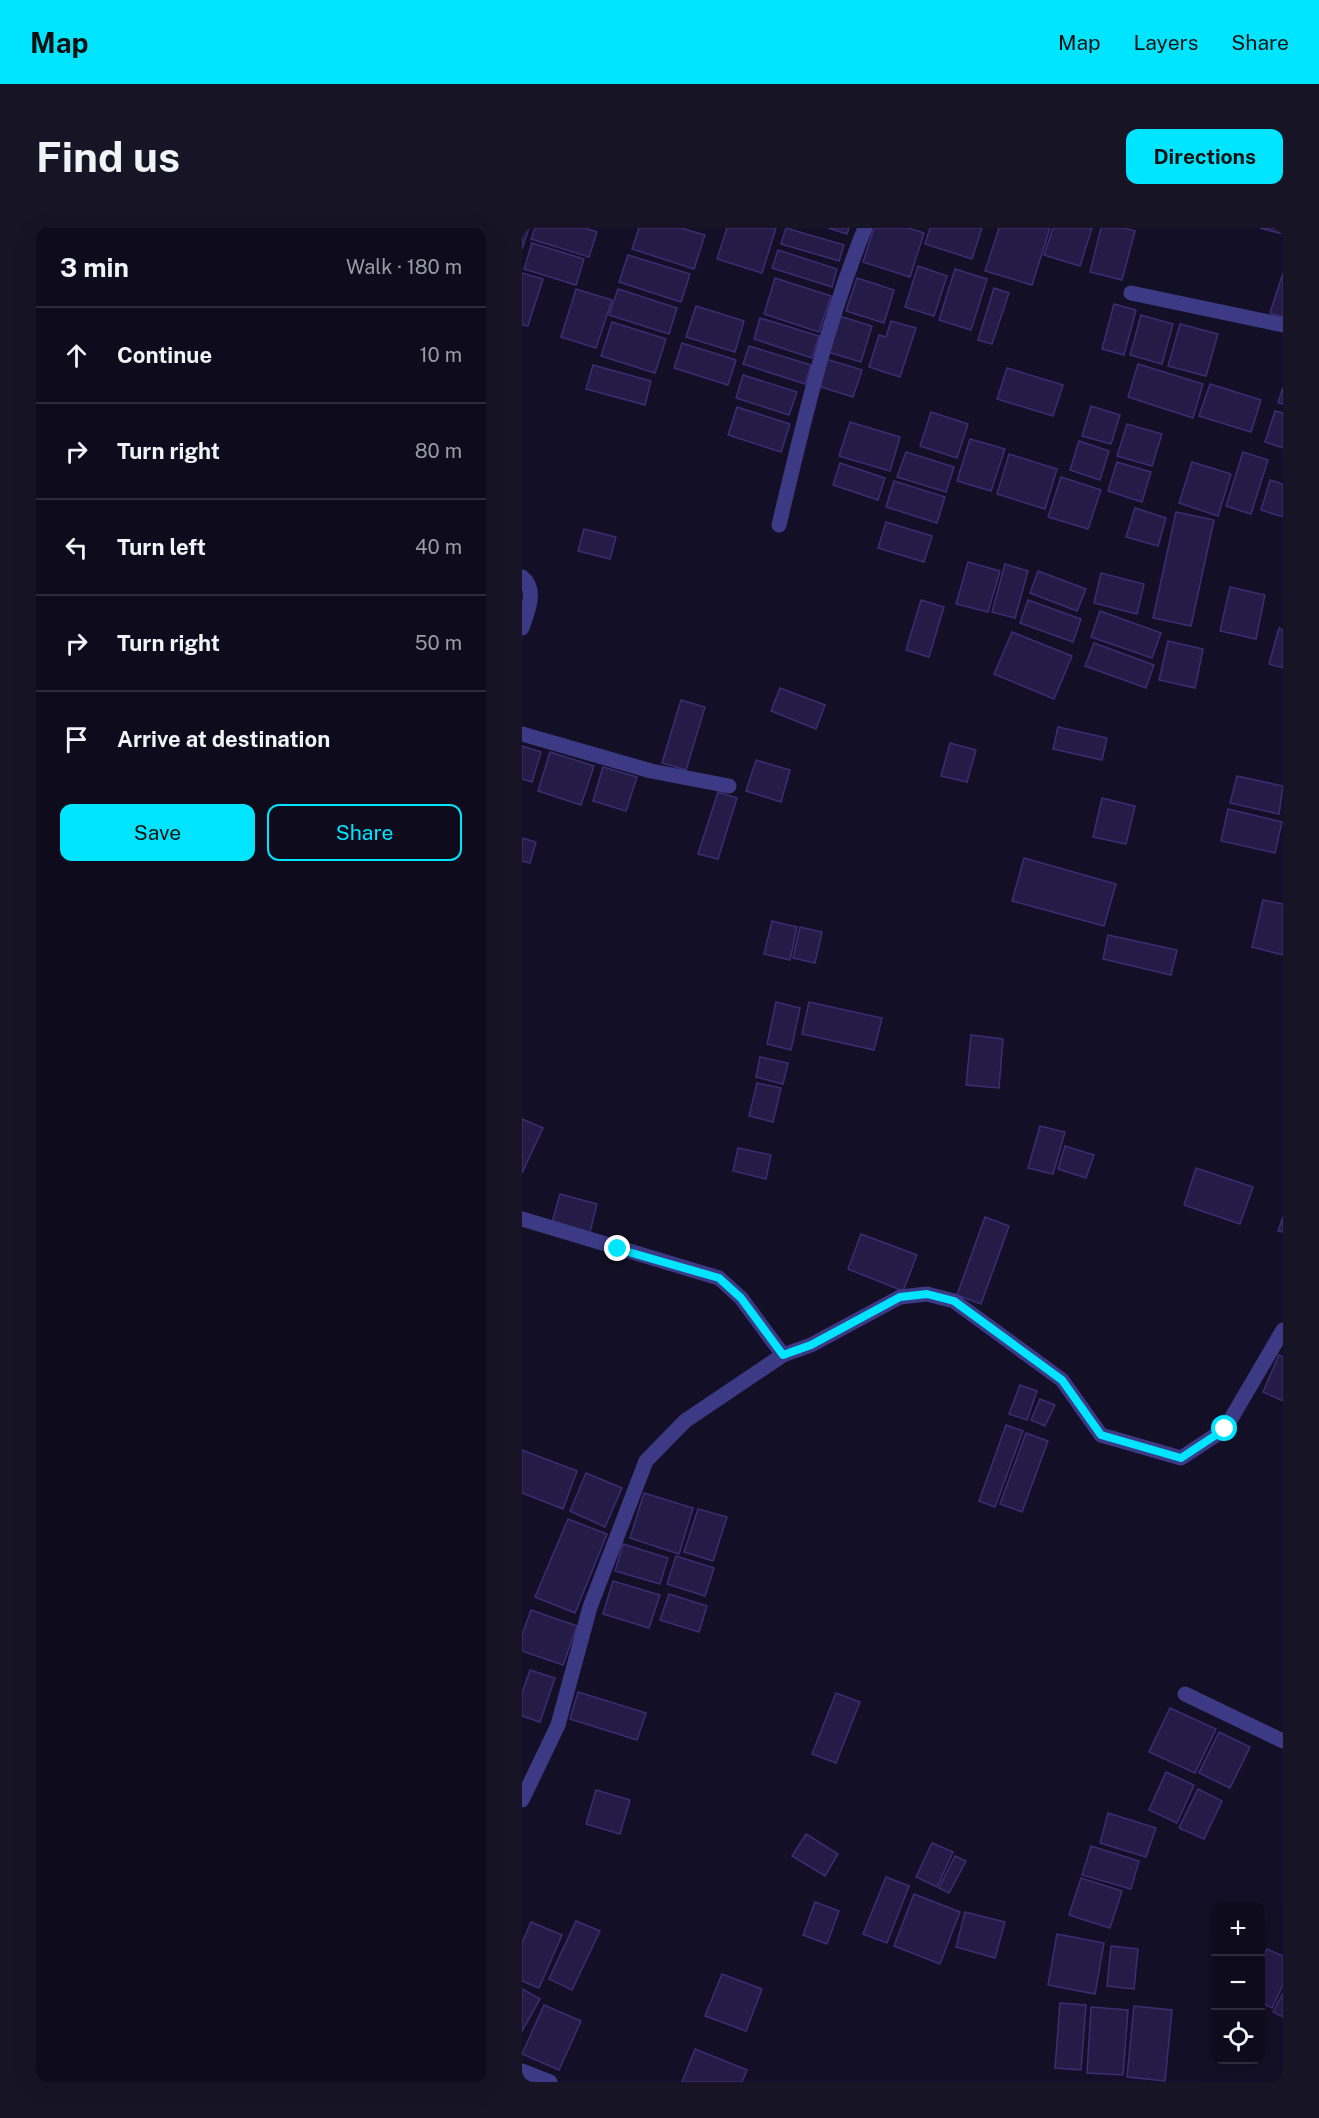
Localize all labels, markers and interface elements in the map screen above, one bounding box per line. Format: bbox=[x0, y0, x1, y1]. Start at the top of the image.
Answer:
text: Map bbox=[30, 26, 89, 59]
text: Map bbox=[1058, 30, 1101, 55]
text: Layers bbox=[1134, 30, 1198, 55]
text: Share bbox=[1231, 30, 1289, 55]
button: Directions bbox=[1126, 129, 1283, 184]
text: Find us bbox=[36, 132, 180, 181]
text: 3 min bbox=[60, 252, 129, 283]
text: Walk · 180 m bbox=[346, 255, 462, 279]
icon: ahead bbox=[60, 339, 93, 372]
text: Continue bbox=[117, 342, 212, 368]
text: 10 m bbox=[419, 343, 462, 367]
icon: right bbox=[60, 435, 93, 468]
text: Turn right bbox=[117, 438, 220, 464]
text: 80 m bbox=[415, 439, 462, 463]
icon: left bbox=[60, 531, 93, 564]
text: Turn left bbox=[117, 534, 206, 560]
text: 40 m bbox=[415, 535, 462, 559]
icon: right bbox=[60, 627, 93, 660]
text: Turn right bbox=[117, 630, 220, 656]
text: 50 m bbox=[415, 631, 462, 655]
icon: arrive bbox=[60, 723, 93, 756]
text: Arrive at destination bbox=[117, 726, 330, 752]
button: Save bbox=[60, 804, 255, 861]
button: Share bbox=[267, 804, 462, 861]
route end bbox=[604, 1235, 630, 1261]
route start bbox=[1211, 1415, 1237, 1441]
map controls bbox=[1211, 1902, 1265, 2064]
button: + bbox=[1211, 1902, 1265, 1956]
button: − bbox=[1211, 1956, 1265, 2010]
button: locate bbox=[1211, 2010, 1265, 2064]

